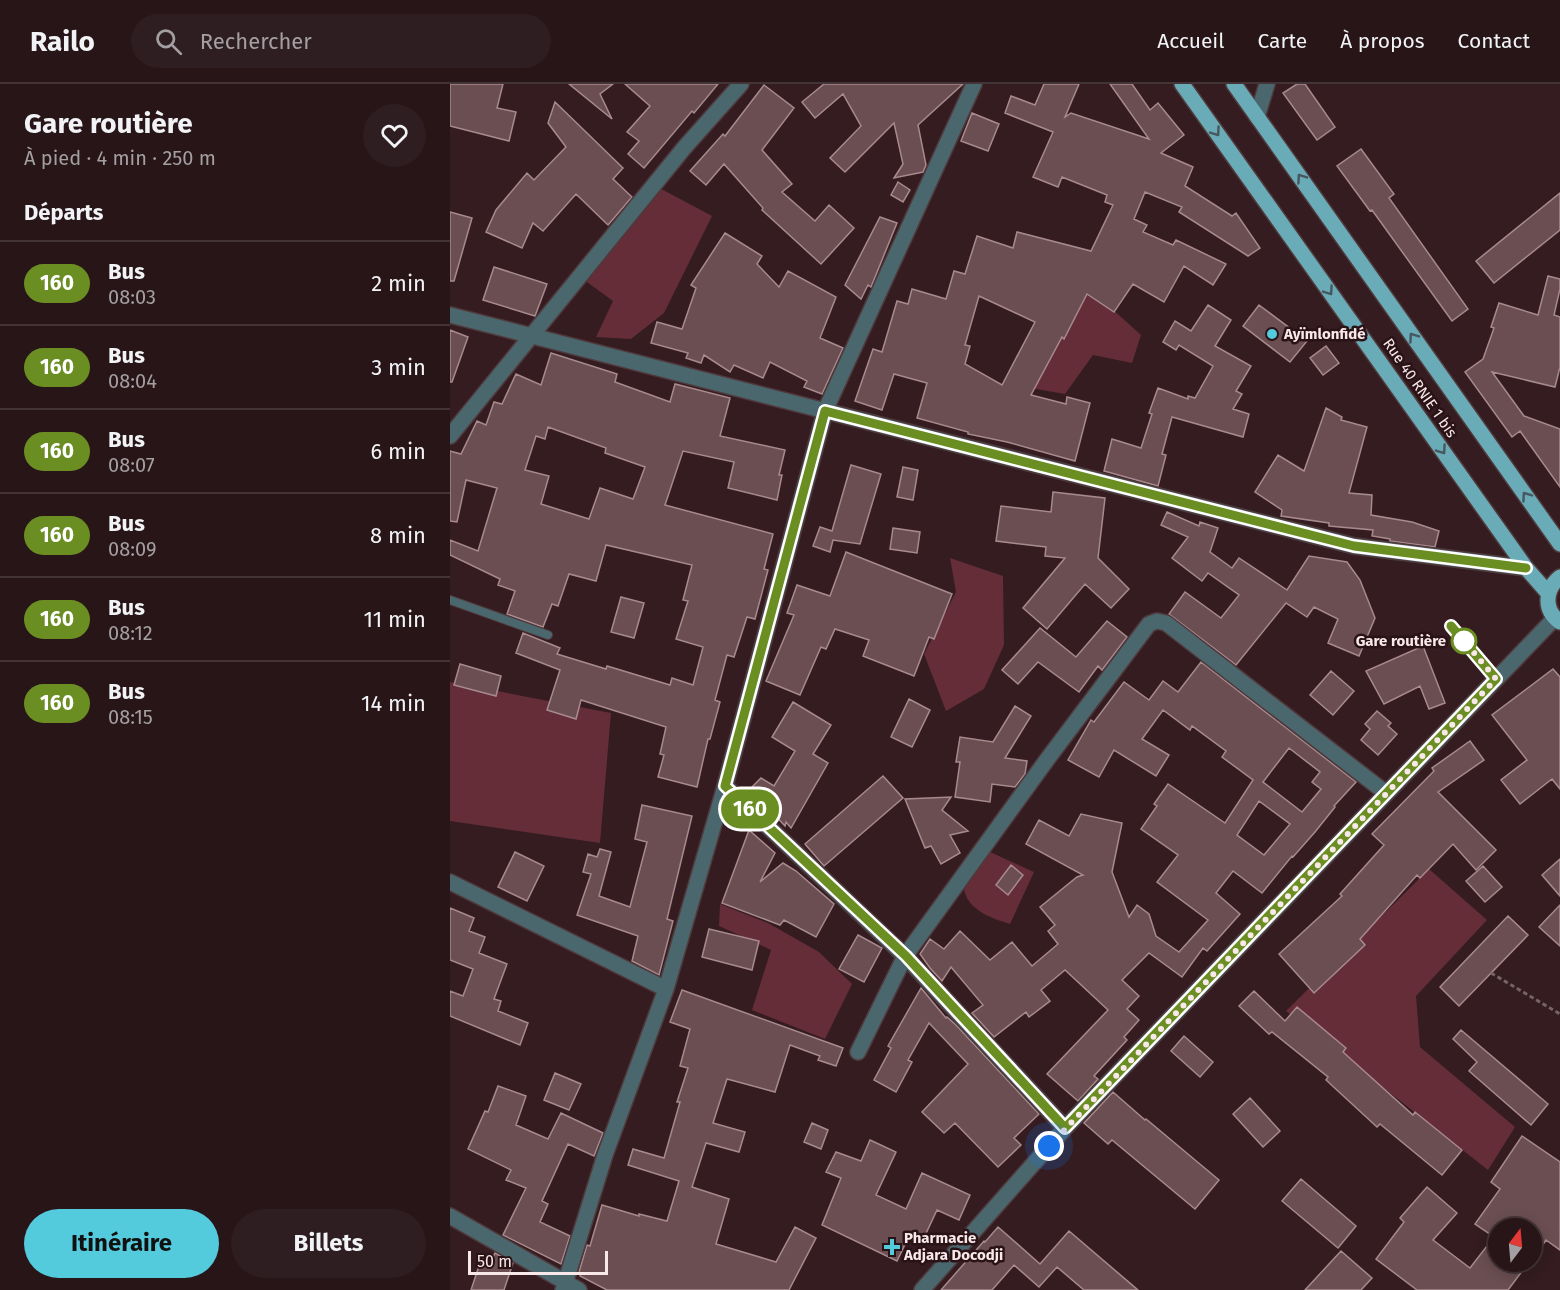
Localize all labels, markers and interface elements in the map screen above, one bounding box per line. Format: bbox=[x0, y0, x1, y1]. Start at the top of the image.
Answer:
search box bbox=[131, 14, 551, 68]
text: Railo bbox=[30, 25, 95, 58]
icon: search bbox=[152, 25, 185, 58]
text: Rechercher bbox=[200, 28, 312, 55]
text: Accueil bbox=[1157, 28, 1224, 54]
text: Carte bbox=[1257, 28, 1307, 54]
text: À propos bbox=[1340, 28, 1425, 54]
text: Contact bbox=[1458, 28, 1530, 54]
button: heart bbox=[363, 104, 426, 167]
text: Gare routière bbox=[24, 107, 193, 140]
one-way arrow bbox=[1208, 125, 1219, 136]
text: À pied · 4 min · 250 m bbox=[24, 146, 216, 170]
one-way arrow bbox=[1297, 173, 1308, 184]
text: Départs bbox=[24, 199, 103, 226]
text: Bus bbox=[108, 258, 145, 285]
text: 160 bbox=[40, 270, 74, 296]
text: 2 min bbox=[371, 270, 426, 297]
one-way arrow bbox=[1321, 284, 1332, 295]
text: 08:03 bbox=[108, 285, 156, 309]
place label: Ayïmlonfidé bbox=[1283, 325, 1366, 343]
marker: Ayïmlonfidé bbox=[1265, 327, 1279, 341]
one-way arrow bbox=[1409, 332, 1420, 343]
street label: Rue 40 RNIE 1 bis bbox=[1379, 335, 1461, 441]
text: Bus bbox=[108, 342, 145, 369]
text: 160 bbox=[40, 354, 74, 380]
text: 3 min bbox=[371, 354, 426, 381]
text: 08:04 bbox=[108, 369, 157, 393]
text: Bus bbox=[108, 426, 145, 453]
text: 160 bbox=[40, 438, 74, 464]
text: 6 min bbox=[370, 438, 426, 465]
one-way arrow bbox=[1434, 443, 1445, 454]
text: 08:07 bbox=[108, 453, 155, 477]
one-way arrow bbox=[1522, 491, 1533, 502]
text: Bus bbox=[108, 510, 145, 537]
text: 160 bbox=[40, 522, 74, 548]
text: 8 min bbox=[370, 522, 426, 549]
text: 08:09 bbox=[108, 537, 156, 561]
text: Bus bbox=[108, 594, 145, 621]
text: 160 bbox=[40, 606, 74, 632]
text: 11 min bbox=[363, 606, 426, 633]
text: 08:12 bbox=[108, 621, 153, 645]
marker: Gare routière bbox=[1451, 628, 1477, 654]
place label: Gare routière bbox=[1356, 632, 1446, 650]
text: Bus bbox=[108, 678, 145, 705]
text: 160 bbox=[40, 690, 74, 716]
text: 14 min bbox=[361, 690, 426, 717]
text: 08:15 bbox=[108, 705, 153, 729]
line badge: 160 bbox=[716, 790, 784, 828]
text: 160 bbox=[733, 796, 767, 822]
your location bbox=[1034, 1131, 1064, 1161]
button: Itinéraire bbox=[24, 1209, 219, 1278]
button: Billets bbox=[231, 1209, 426, 1278]
north arrow bbox=[1488, 1218, 1542, 1272]
map controls bbox=[1488, 1218, 1542, 1272]
place label: Pharmacie Adjara Docodji bbox=[903, 1229, 1003, 1264]
marker: Pharmacie Adjara Docodji bbox=[885, 1240, 899, 1254]
scale bar bbox=[468, 1248, 608, 1276]
text: 50 m bbox=[477, 1252, 512, 1271]

